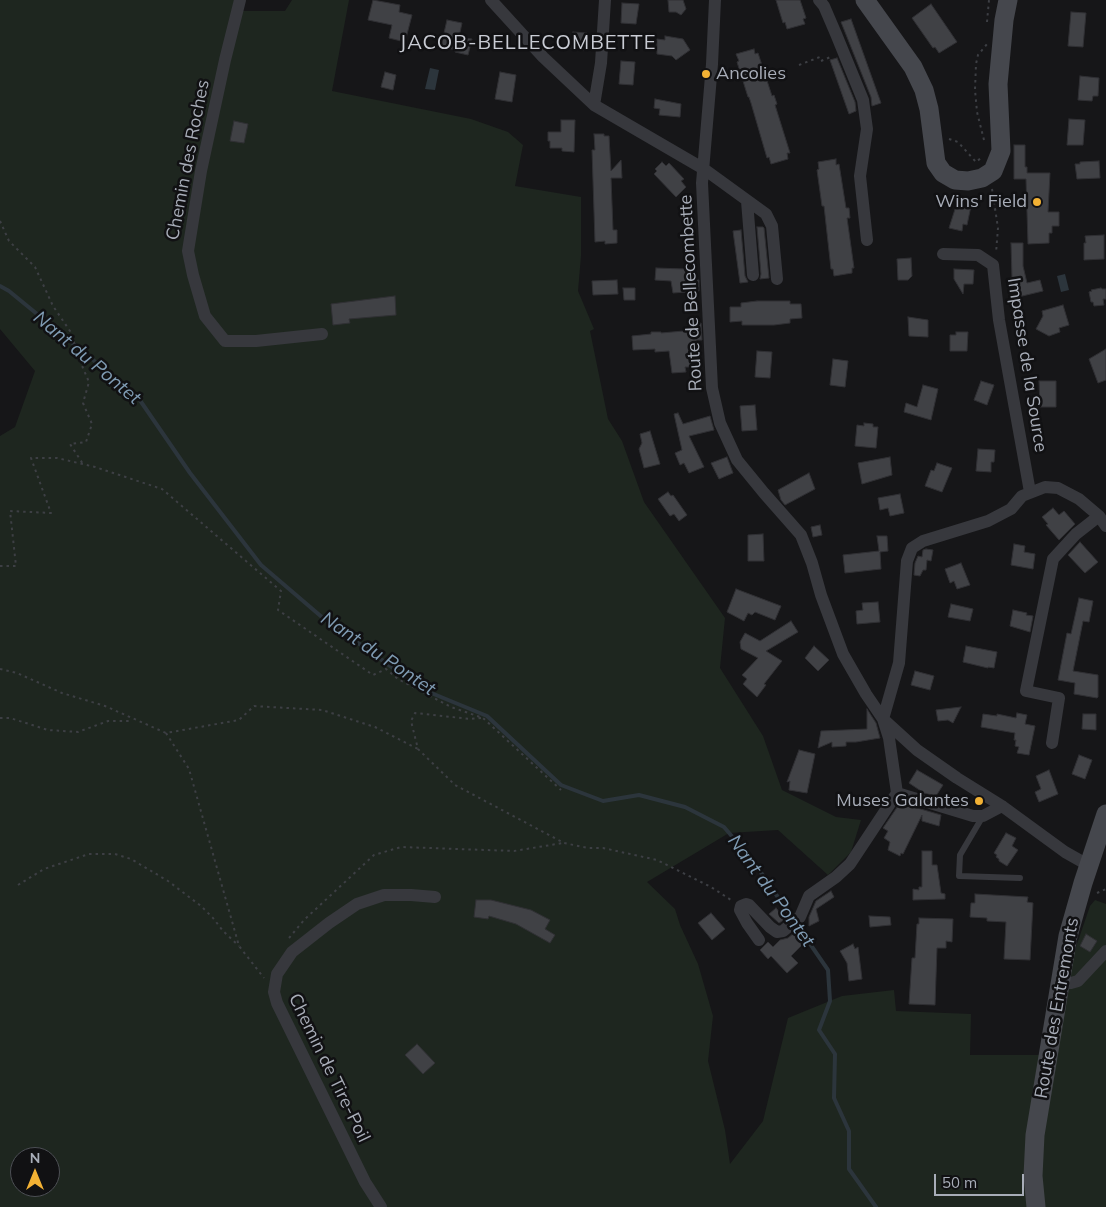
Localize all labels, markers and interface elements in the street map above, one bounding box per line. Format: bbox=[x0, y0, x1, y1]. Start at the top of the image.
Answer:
district label: JACOB-BELLECOMBETTE bbox=[397, 31, 659, 55]
place label: Ancolies bbox=[716, 63, 786, 85]
marker: Ancolies bbox=[700, 68, 712, 80]
street label: Chemin des Roches bbox=[162, 78, 214, 242]
place label: Wins' Field bbox=[935, 191, 1027, 213]
street label: Route de Bellecombette bbox=[675, 194, 707, 392]
marker: Wins' Field bbox=[1031, 196, 1043, 208]
street label: Impasse de la Source bbox=[1003, 276, 1051, 454]
water label: Nant du Pontet bbox=[29, 306, 145, 410]
water label: Nant du Pontet bbox=[316, 607, 440, 701]
place label: Muses Galantes bbox=[836, 790, 969, 812]
marker: Muses Galantes bbox=[973, 795, 985, 807]
water label: Nant du Pontet bbox=[723, 830, 819, 952]
street label: Route des Entremonts bbox=[1030, 916, 1084, 1100]
street label: Chemin de Tire-Poil bbox=[284, 990, 374, 1146]
north arrow bbox=[10, 1147, 60, 1197]
text: N bbox=[30, 1149, 40, 1167]
scale bar bbox=[936, 1164, 1026, 1196]
text: 50 m bbox=[942, 1173, 977, 1192]

